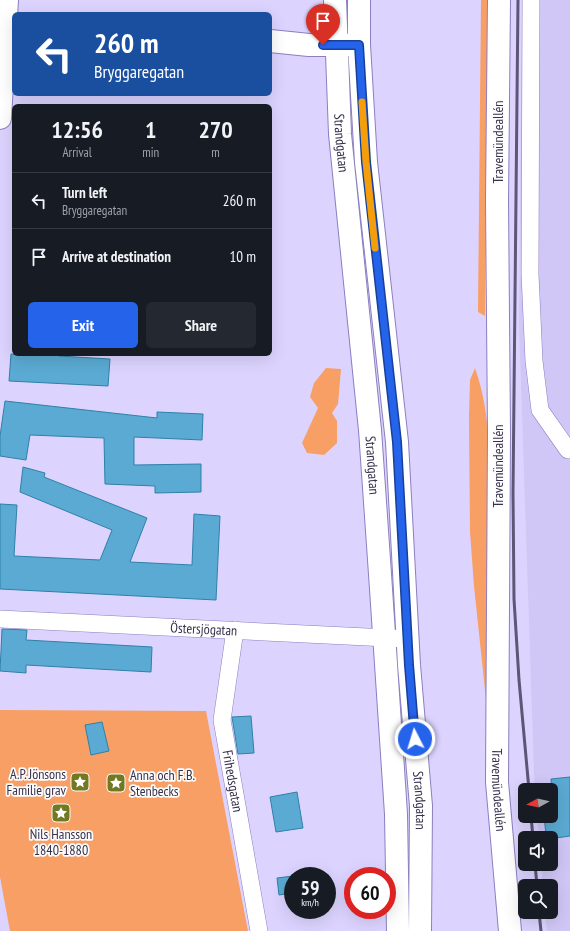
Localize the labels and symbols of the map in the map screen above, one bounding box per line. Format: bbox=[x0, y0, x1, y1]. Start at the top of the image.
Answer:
pin bbox=[306, 4, 340, 45]
street label: Travemündeallén bbox=[489, 101, 507, 183]
street label: Strandgatan bbox=[330, 113, 353, 173]
street label: Travemündeallén bbox=[489, 425, 507, 507]
street label: Strandgatan bbox=[361, 435, 383, 495]
street label: Östersjögatan bbox=[170, 618, 238, 640]
position arrow bbox=[394, 718, 436, 760]
street label: Travemündeallén bbox=[488, 748, 510, 832]
street label: Frihedsgatan bbox=[218, 749, 247, 814]
place label: A.P. Jönsons Familie grav bbox=[7, 765, 67, 799]
place label: Anna och F.B. Stenbecks bbox=[130, 766, 195, 800]
street label: Strandgatan bbox=[409, 770, 430, 830]
place icon: A.P. Jönsons Familie grav bbox=[69, 771, 91, 793]
place icon: Anna och F.B. Stenbecks bbox=[105, 772, 127, 794]
north arrow bbox=[518, 783, 558, 823]
place icon: Nils Hansson 1840-1880 bbox=[50, 802, 72, 824]
place label: Nils Hansson 1840-1880 bbox=[30, 825, 92, 859]
speed limit sign: 60 bbox=[344, 867, 396, 919]

